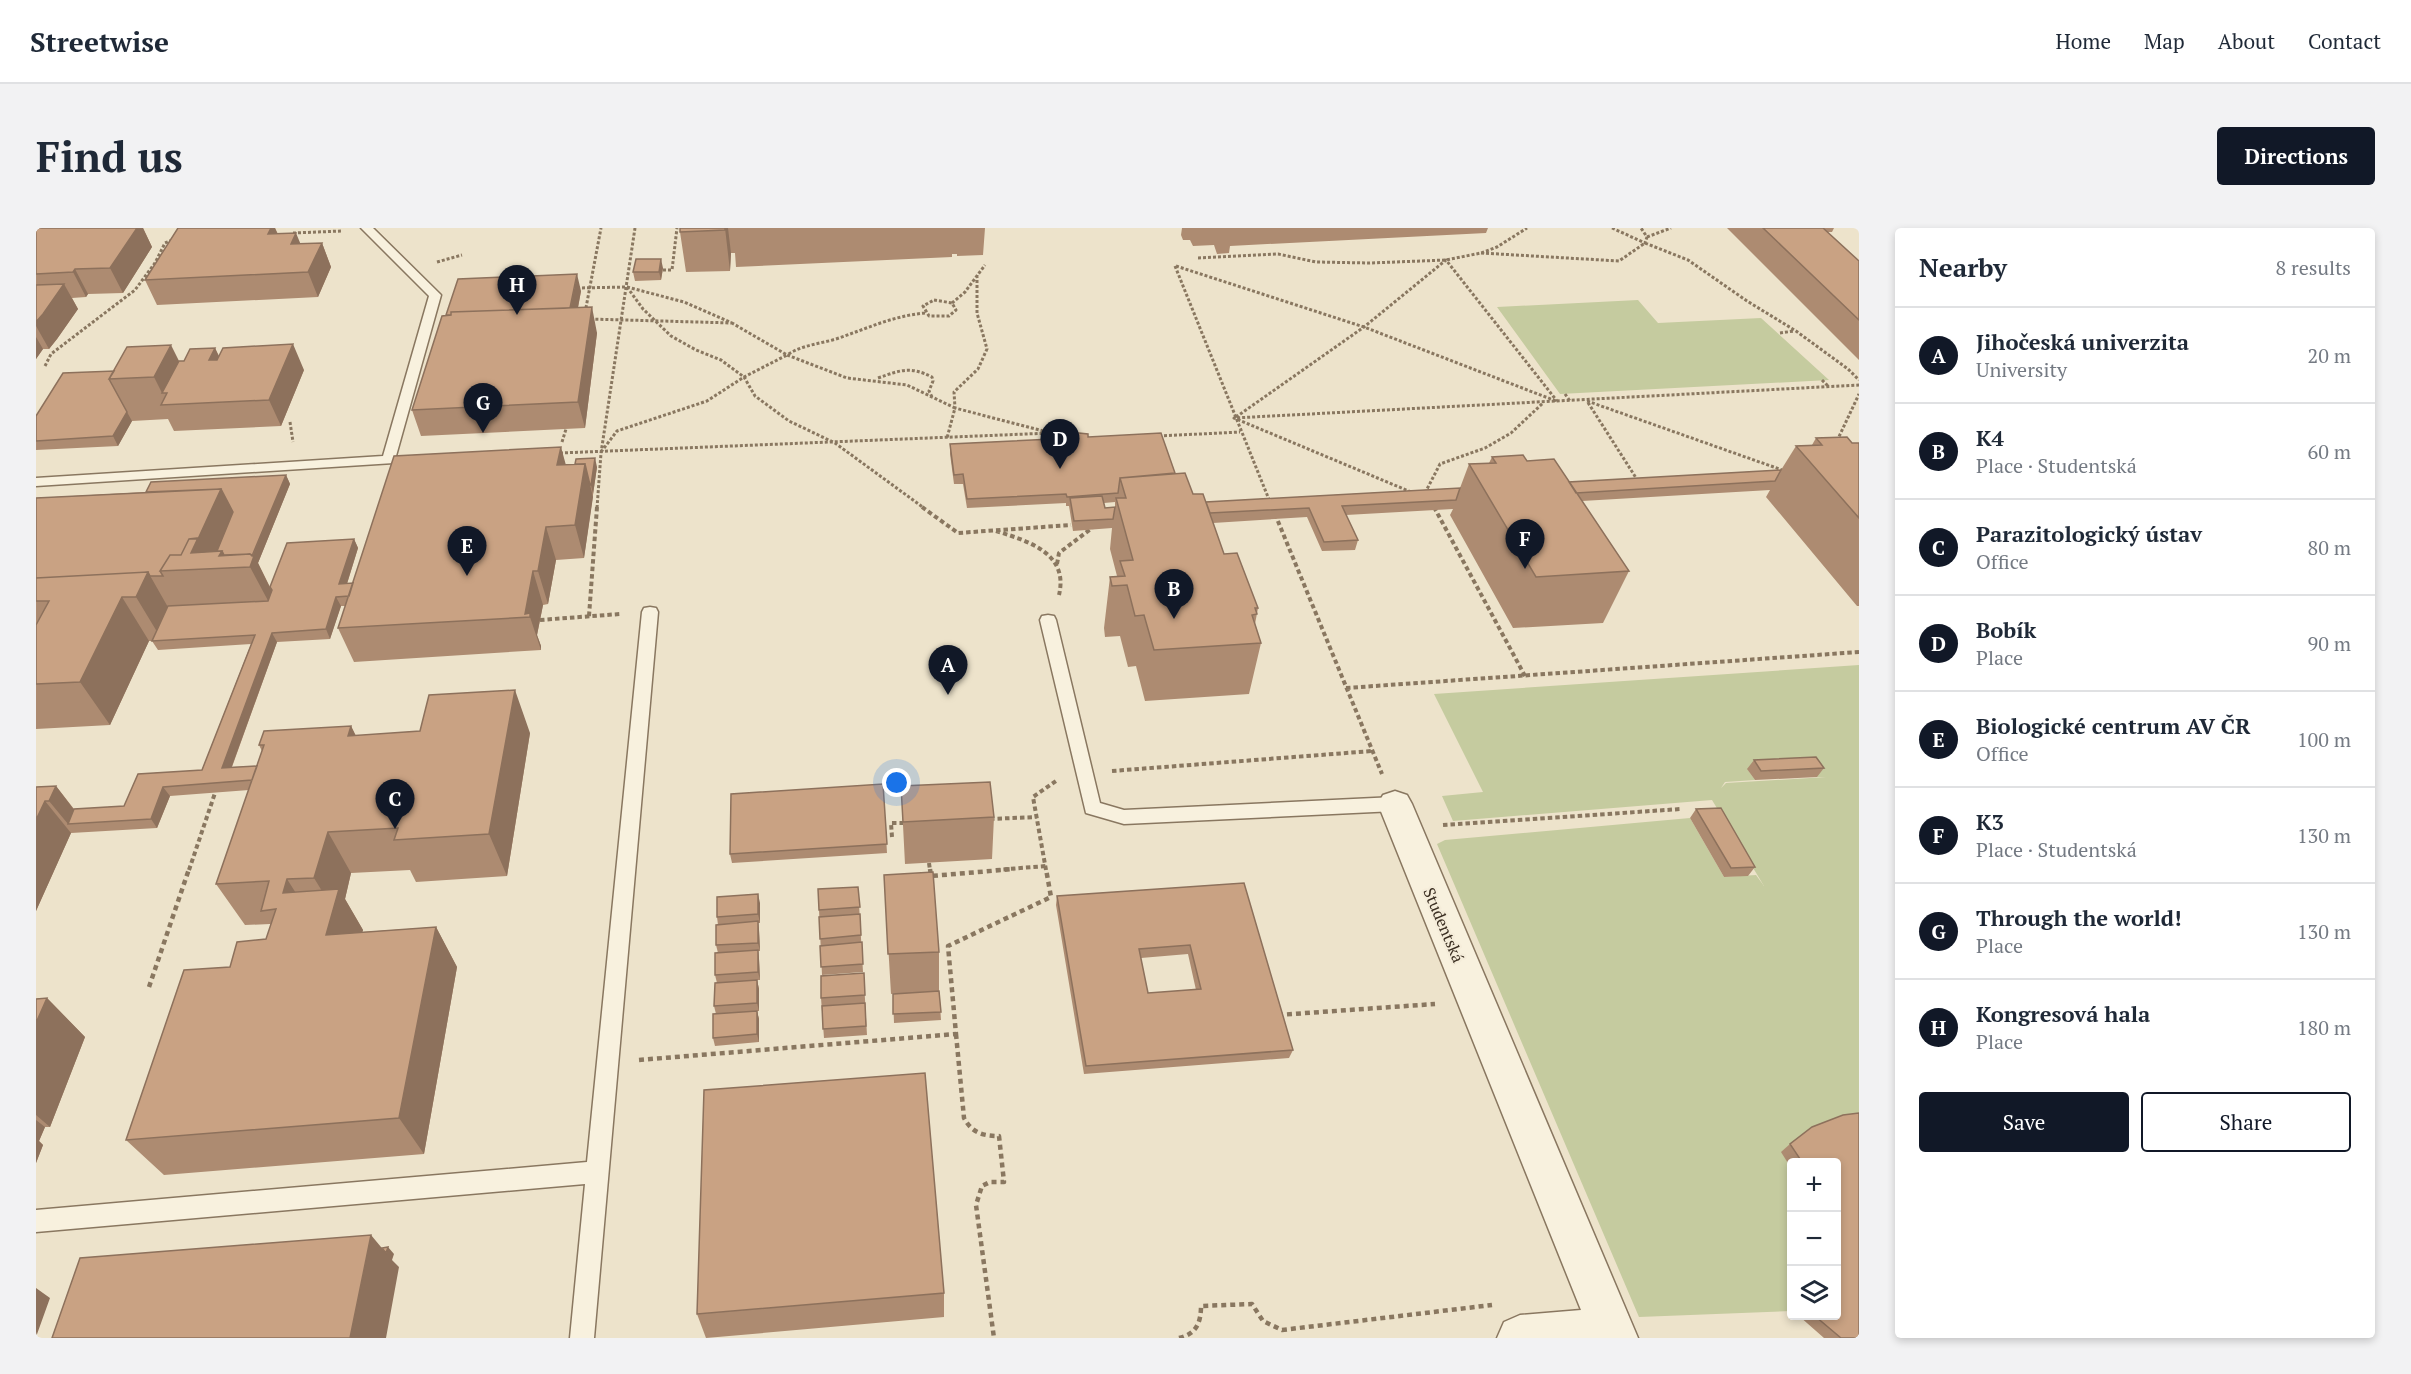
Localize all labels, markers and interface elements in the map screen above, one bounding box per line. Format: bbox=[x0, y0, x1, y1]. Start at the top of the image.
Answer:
text: Streetwise bbox=[30, 23, 169, 60]
text: Home bbox=[2055, 27, 2111, 55]
text: Map bbox=[2144, 27, 2185, 55]
text: About bbox=[2218, 27, 2275, 55]
text: Contact bbox=[2308, 27, 2381, 55]
button: Directions bbox=[2217, 127, 2375, 185]
text: Find us bbox=[36, 128, 183, 184]
text: Nearby bbox=[1919, 250, 2007, 284]
text: 8 results bbox=[2276, 254, 2351, 281]
pin: H bbox=[498, 266, 536, 315]
text: Jihočeská univerzita bbox=[1976, 327, 2189, 356]
text: A bbox=[1931, 342, 1946, 369]
text: 20 m bbox=[2308, 342, 2351, 369]
text: University bbox=[1976, 356, 2067, 383]
pin: G bbox=[464, 384, 502, 433]
pin: D bbox=[1040, 420, 1080, 469]
text: K4 bbox=[1976, 423, 2004, 452]
text: B bbox=[1932, 438, 1945, 465]
text: 60 m bbox=[2308, 438, 2351, 465]
text: Place · Studentská bbox=[1976, 452, 2137, 479]
text: Parazitologický ústav bbox=[1976, 519, 2202, 548]
pin: F bbox=[1506, 520, 1544, 569]
pin: E bbox=[448, 526, 486, 576]
text: C bbox=[1932, 534, 1945, 561]
text: 80 m bbox=[2308, 534, 2351, 561]
text: Office bbox=[1976, 548, 2029, 575]
pin: B bbox=[1154, 570, 1194, 619]
text: Bobík bbox=[1976, 615, 2036, 644]
text: D bbox=[1931, 630, 1946, 657]
text: 90 m bbox=[2308, 630, 2351, 657]
text: Place bbox=[1976, 644, 2023, 671]
pin: A bbox=[928, 646, 968, 695]
text: Biologické centrum AV ČR bbox=[1976, 711, 2251, 740]
text: E bbox=[1932, 726, 1945, 753]
text: 100 m bbox=[2297, 726, 2351, 753]
text: Office bbox=[1976, 740, 2029, 767]
your location bbox=[882, 768, 911, 797]
pin: C bbox=[376, 780, 414, 829]
text: K3 bbox=[1976, 807, 2004, 836]
text: F bbox=[1933, 822, 1944, 849]
text: 130 m bbox=[2297, 822, 2351, 849]
text: Place · Studentská bbox=[1976, 836, 2137, 863]
street label: Studentská bbox=[1418, 884, 1470, 966]
text: Through the world! bbox=[1976, 903, 2182, 932]
text: G bbox=[1931, 918, 1946, 945]
text: 130 m bbox=[2297, 918, 2351, 945]
text: Place bbox=[1976, 932, 2023, 959]
text: Kongresová hala bbox=[1976, 999, 2150, 1028]
text: H bbox=[1931, 1014, 1946, 1041]
text: 180 m bbox=[2297, 1014, 2351, 1041]
text: Place bbox=[1976, 1028, 2023, 1055]
button: Save bbox=[1919, 1092, 2129, 1152]
button: Share bbox=[2141, 1092, 2351, 1152]
map controls bbox=[1787, 1158, 1841, 1320]
button: + bbox=[1787, 1158, 1841, 1212]
button: − bbox=[1787, 1212, 1841, 1266]
button: layers bbox=[1787, 1266, 1841, 1320]

